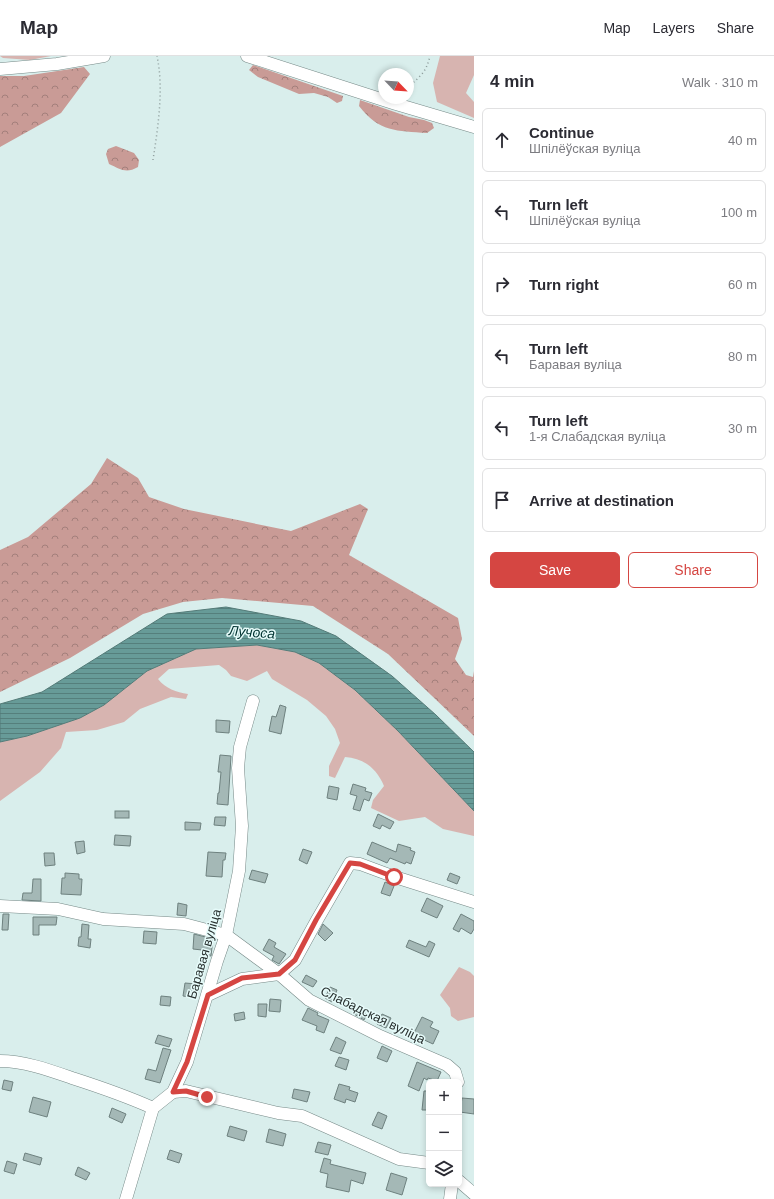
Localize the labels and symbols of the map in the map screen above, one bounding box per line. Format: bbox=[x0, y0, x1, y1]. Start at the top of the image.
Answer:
north arrow bbox=[378, 68, 414, 104]
water label: Лучоса bbox=[227, 622, 276, 642]
route start bbox=[385, 868, 403, 886]
street label: Баравая вуліца bbox=[184, 907, 224, 1001]
street label: Слабадская вуліца bbox=[318, 983, 428, 1047]
route end bbox=[198, 1088, 216, 1106]

